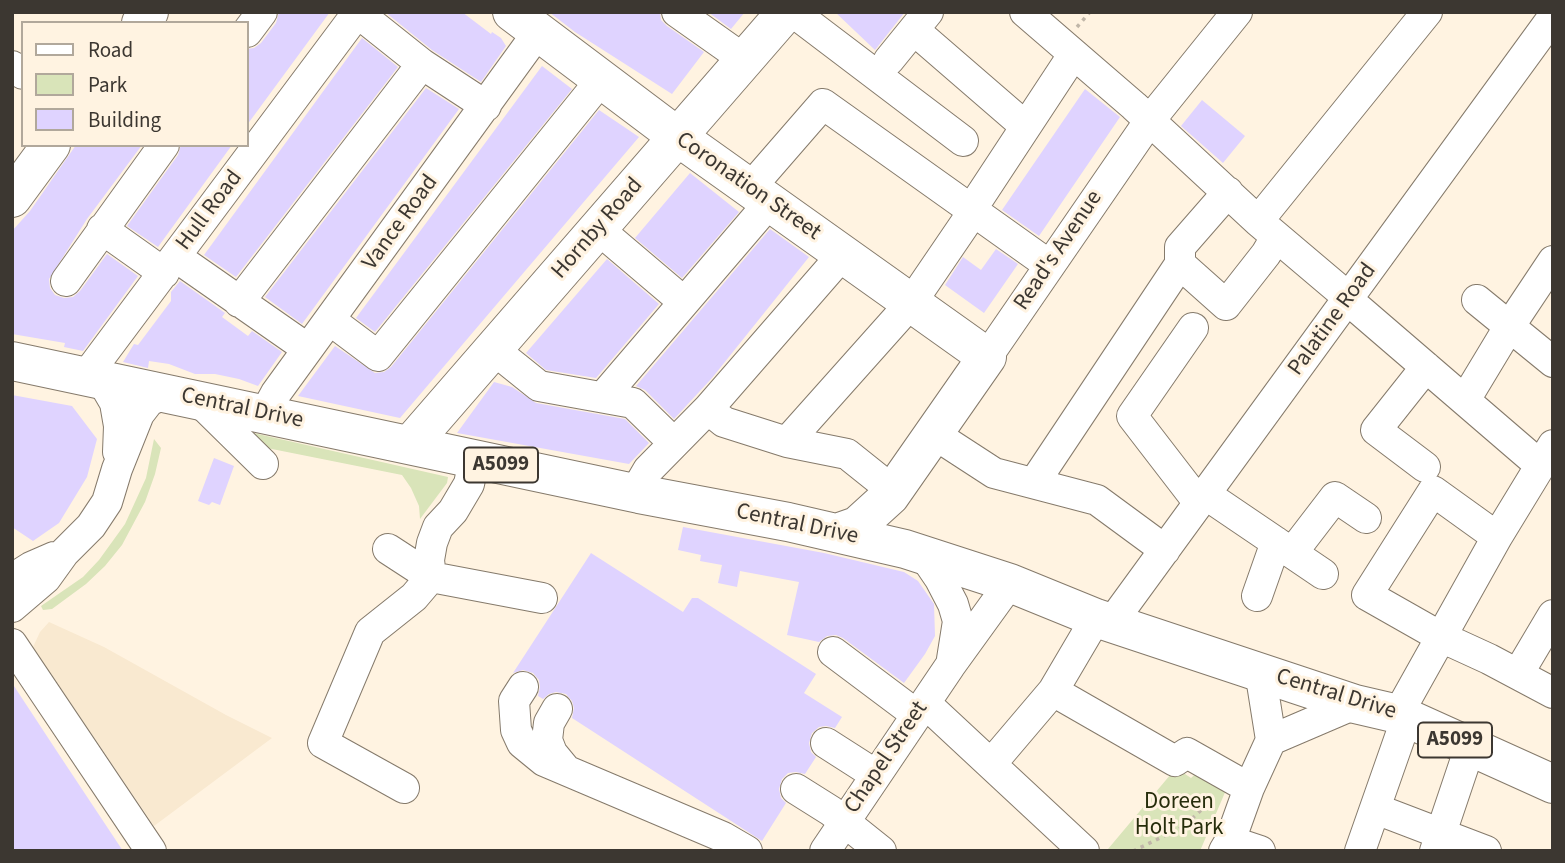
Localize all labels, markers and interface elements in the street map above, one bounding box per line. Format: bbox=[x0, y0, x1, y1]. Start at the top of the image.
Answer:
legend bbox=[21, 21, 248, 147]
text: Road bbox=[88, 35, 133, 65]
text: Park bbox=[88, 70, 127, 100]
text: Building bbox=[88, 105, 161, 135]
street label: Coronation Street bbox=[670, 127, 826, 247]
street label: Hull Road bbox=[171, 165, 249, 257]
street label: Vance Road bbox=[357, 170, 445, 276]
street label: Hornby Road bbox=[546, 173, 650, 285]
street label: Read's Avenue bbox=[1009, 186, 1109, 316]
street label: Palatine Road bbox=[1283, 258, 1383, 382]
street label: Central Drive bbox=[178, 383, 306, 435]
road number: A5099 bbox=[464, 448, 538, 482]
street label: Central Drive bbox=[733, 499, 861, 551]
street label: Central Drive bbox=[1273, 664, 1399, 726]
street label: Chapel Street bbox=[839, 697, 935, 819]
road number: A5099 bbox=[1418, 722, 1492, 758]
park label: Doreen Holt Park bbox=[1135, 789, 1223, 843]

